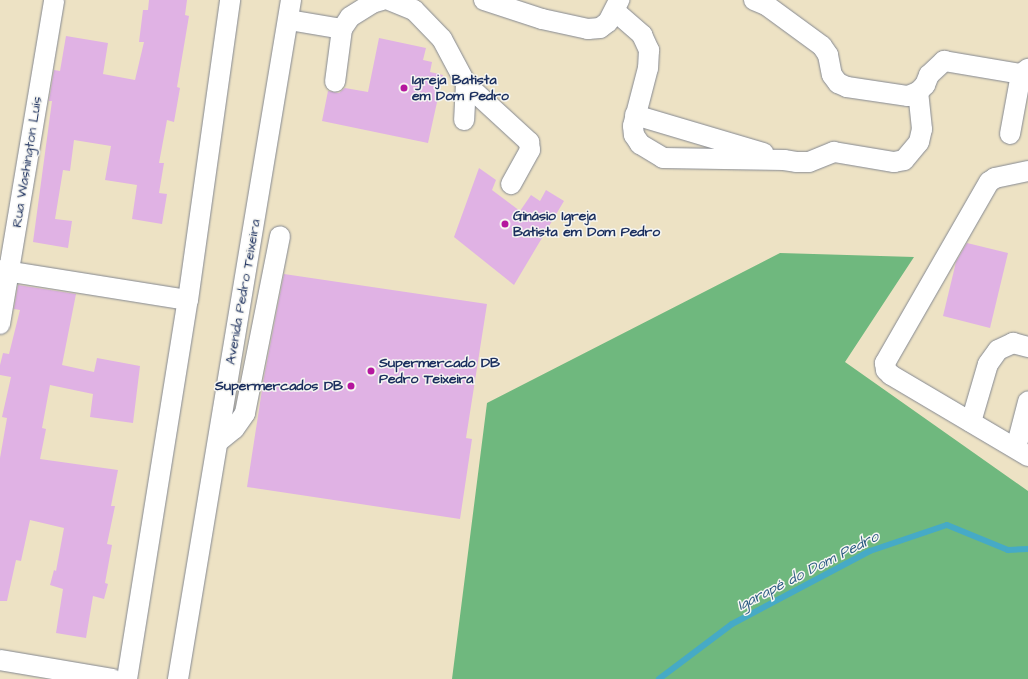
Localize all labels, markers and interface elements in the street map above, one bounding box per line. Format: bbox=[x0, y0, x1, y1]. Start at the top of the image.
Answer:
place label: Igreja Batista em Dom Pedro bbox=[412, 72, 509, 104]
marker: Igreja Batista em Dom Pedro bbox=[399, 83, 409, 93]
street label: Rua Washington Luís bbox=[8, 95, 46, 229]
place label: Ginásio Igreja Batista em Dom Pedro bbox=[513, 208, 660, 240]
street label: Avenida Pedro Teixeira bbox=[222, 218, 264, 366]
marker: Ginásio Igreja Batista em Dom Pedro bbox=[500, 219, 510, 229]
place label: Supermercado DB Pedro Teixeira bbox=[379, 355, 500, 388]
marker: Supermercado DB Pedro Teixeira bbox=[366, 366, 376, 376]
place label: Supermercados DB bbox=[215, 378, 343, 394]
marker: Supermercados DB bbox=[346, 381, 356, 391]
water label: Igarapé do Dom Pedro bbox=[734, 528, 882, 614]

